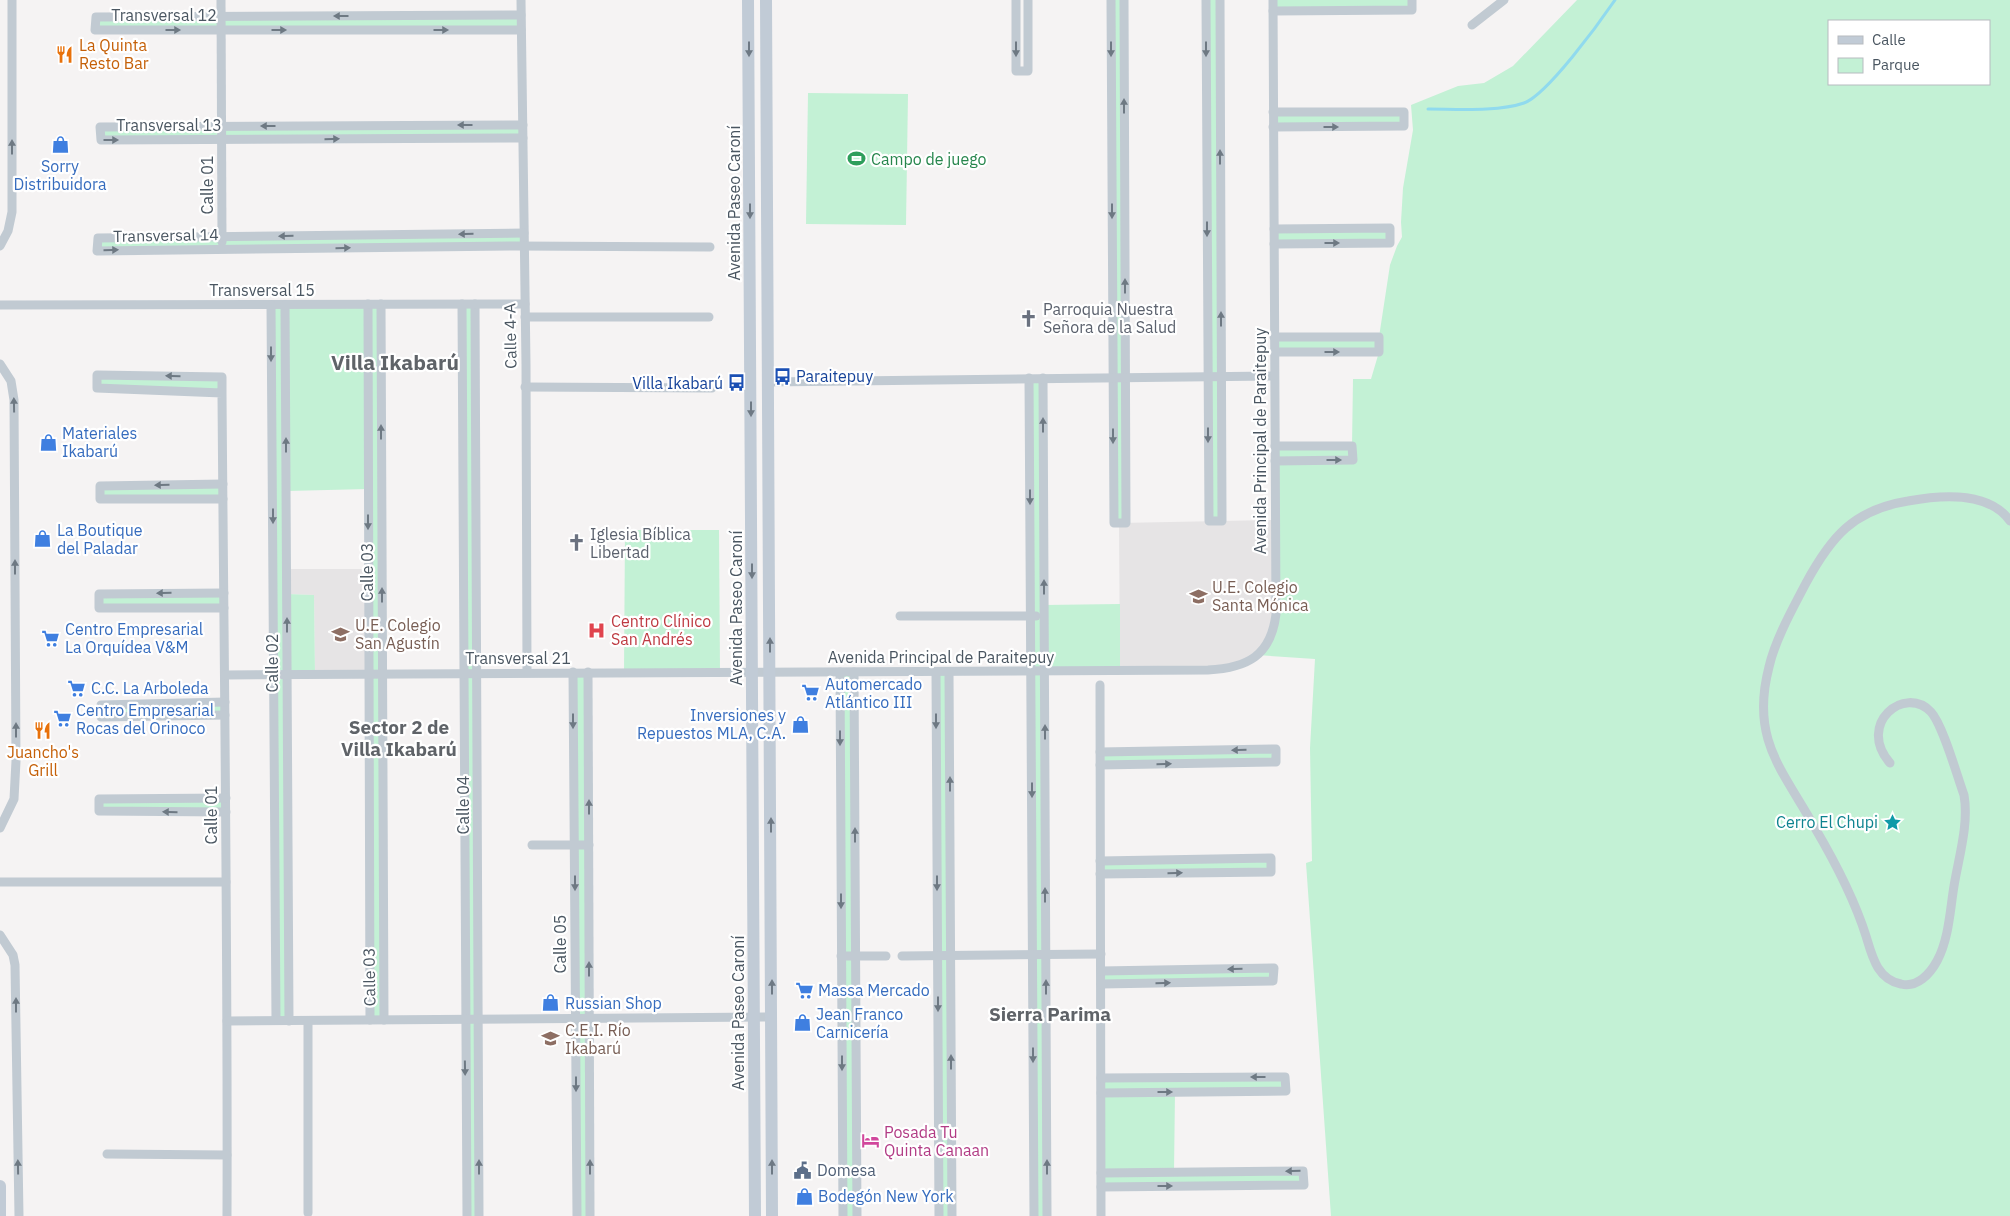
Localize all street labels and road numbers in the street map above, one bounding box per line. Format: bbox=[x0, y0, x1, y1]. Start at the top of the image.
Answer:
street label: Transversal 12 bbox=[111, 5, 217, 25]
street label: Transversal 13 bbox=[116, 115, 222, 135]
street label: Avenida Paseo Caroní bbox=[724, 126, 744, 280]
street label: Calle 01 bbox=[197, 156, 217, 214]
street label: Transversal 14 bbox=[113, 224, 219, 246]
street label: Transversal 15 bbox=[209, 280, 315, 300]
street label: Calle 4-A bbox=[499, 303, 521, 369]
street label: Avenida Principal de Paraitepuy bbox=[1250, 328, 1270, 554]
street label: Avenida Paseo Caroní bbox=[726, 531, 746, 685]
street label: Calle 03 bbox=[357, 543, 377, 601]
street label: Calle 02 bbox=[262, 634, 282, 692]
street label: Avenida Principal de Paraitepuy bbox=[828, 647, 1054, 667]
street label: Transversal 21 bbox=[465, 648, 571, 668]
street label: Calle 04 bbox=[453, 776, 473, 834]
street label: Calle 01 bbox=[201, 786, 221, 844]
street label: Calle 05 bbox=[550, 915, 570, 973]
street label: Avenida Paseo Caroní bbox=[728, 936, 748, 1090]
street label: Calle 03 bbox=[358, 947, 380, 1007]

